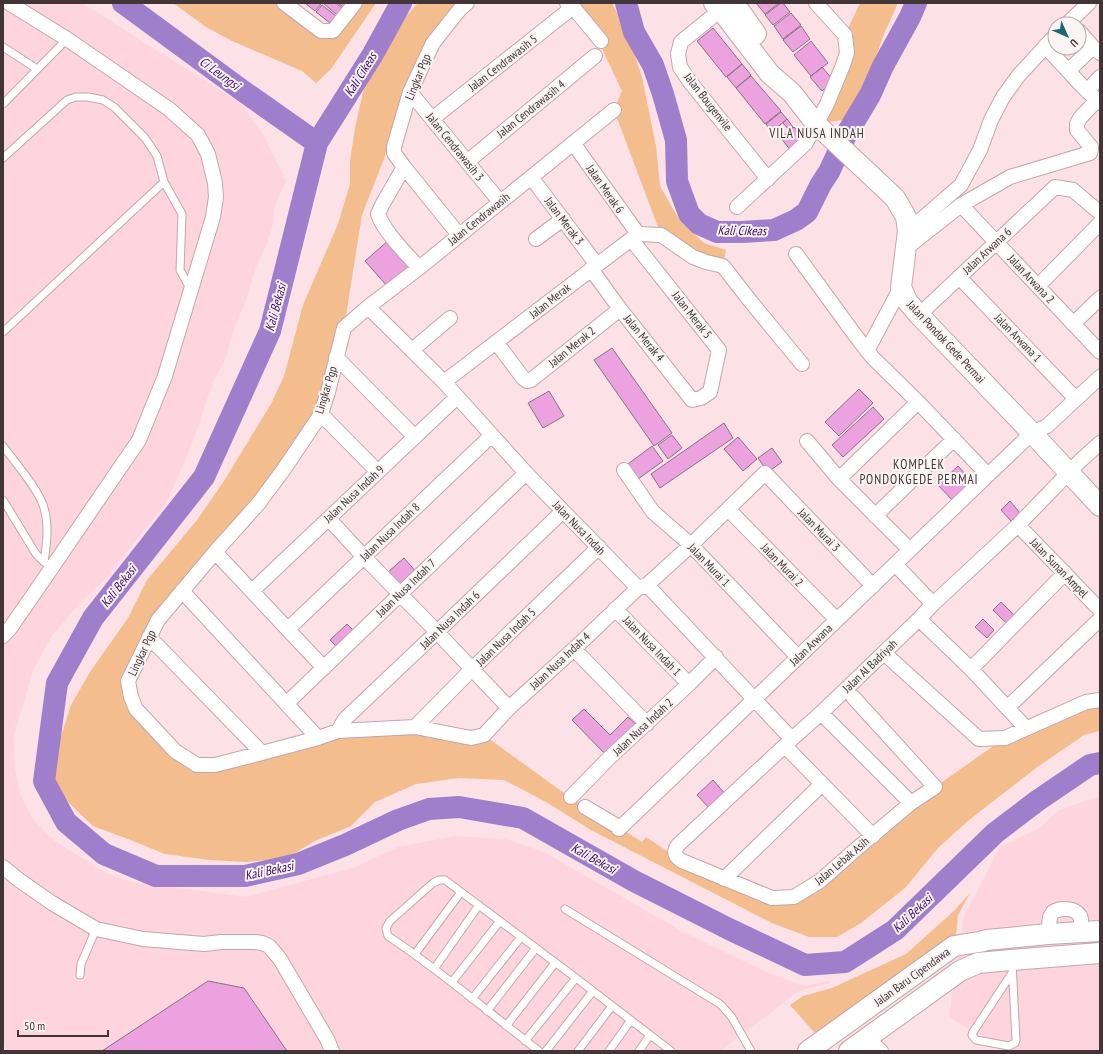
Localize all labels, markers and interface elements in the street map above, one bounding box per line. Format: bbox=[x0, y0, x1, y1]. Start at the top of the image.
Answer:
north arrow bbox=[1047, 16, 1087, 56]
street label: Jalan Cendrawasih 5 bbox=[464, 31, 540, 95]
text: U bbox=[1067, 36, 1081, 50]
water label: Kali Cikeas bbox=[340, 48, 381, 99]
street label: Lingkar Pgp bbox=[401, 51, 434, 102]
water label: Ci Leungsi bbox=[196, 53, 245, 95]
street label: Jalan Bougenvile bbox=[680, 69, 736, 134]
street label: Jalan Cendrawasih 4 bbox=[493, 76, 568, 141]
street label: Jalan Cendrawasih 3 bbox=[423, 109, 488, 184]
district label: VILA NUSA INDAH bbox=[768, 125, 865, 142]
street label: Jalan Merak 6 bbox=[583, 161, 628, 216]
street label: Jalan Cendrawasih bbox=[444, 189, 513, 249]
street label: Jalan Merak 3 bbox=[541, 193, 587, 248]
water label: Kali Cikeas bbox=[718, 222, 768, 239]
street label: Jalan Arwana 6 bbox=[958, 224, 1014, 278]
street label: Jalan Arwana 2 bbox=[1004, 250, 1058, 306]
water label: Kali Bekasi bbox=[261, 279, 291, 333]
street label: Jalan Merak bbox=[525, 280, 574, 322]
street label: Jalan Merak 5 bbox=[669, 287, 716, 341]
street label: Jalan Pondok Gede Permai bbox=[903, 296, 989, 386]
street label: Jalan Merak 4 bbox=[620, 310, 668, 365]
street label: Jalan Arwana 1 bbox=[991, 310, 1045, 365]
street label: Jalan Merak 2 bbox=[544, 323, 598, 371]
street label: Lingkar Pgp bbox=[311, 364, 340, 415]
district label: KOMPLEK PONDOKGEDE PERMAI bbox=[859, 456, 979, 488]
street label: Jalan Nusa Indah 9 bbox=[319, 462, 387, 526]
street label: Jalan Nusa Indah bbox=[549, 497, 609, 558]
street label: Jalan Nusa Indah 8 bbox=[356, 499, 423, 565]
street label: Jalan Murai 3 bbox=[794, 504, 844, 554]
street label: Jalan Sunan Ampel bbox=[1026, 534, 1092, 601]
street label: Jalan Murai 1 bbox=[684, 539, 734, 589]
street label: Jalan Murai 2 bbox=[757, 539, 807, 589]
street label: Jalan Nusa Indah 7 bbox=[372, 555, 439, 621]
water label: Kali Bekasi bbox=[97, 560, 141, 611]
street label: Jalan Nusa Indah 6 bbox=[416, 587, 483, 653]
street label: Jalan Nusa Indah 5 bbox=[472, 604, 539, 670]
street label: Jalan Nusa Indah 1 bbox=[619, 612, 685, 679]
street label: Jalan Arwana bbox=[785, 620, 835, 669]
street label: Lingkar Pgp bbox=[124, 628, 159, 678]
street label: Jalan Nusa Indah 4 bbox=[525, 628, 594, 693]
street label: Jalan Al Badriyah bbox=[839, 636, 900, 696]
street label: Jalan Nusa Indah 2 bbox=[608, 695, 676, 759]
street label: Jalan Lebak Asih bbox=[811, 833, 872, 888]
water label: Kali Bekasi bbox=[568, 839, 621, 879]
water label: Kali Bekasi bbox=[243, 857, 297, 884]
water label: Kali Bekasi bbox=[889, 889, 938, 936]
street label: Jalan Baru Cipendawa bbox=[870, 944, 953, 1010]
scale bar bbox=[18, 1012, 108, 1038]
text: 50 m bbox=[24, 1018, 45, 1033]

